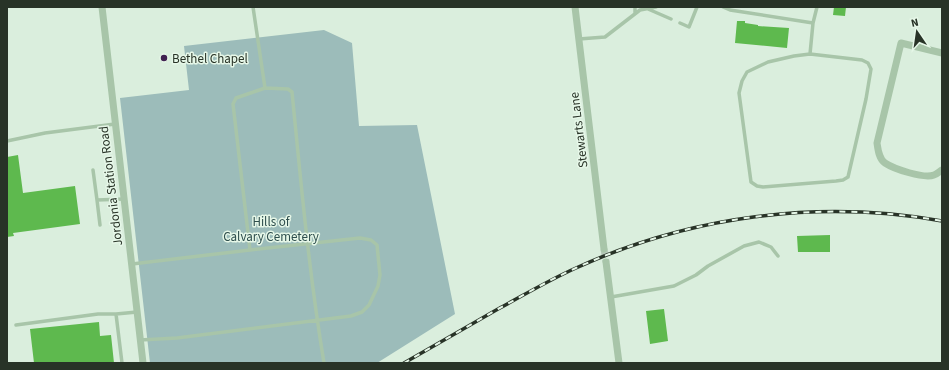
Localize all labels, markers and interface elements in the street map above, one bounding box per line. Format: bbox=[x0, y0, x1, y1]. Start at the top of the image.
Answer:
north arrow bbox=[897, 12, 937, 52]
text: N bbox=[910, 15, 920, 31]
place label: Bethel Chapel bbox=[172, 50, 248, 68]
marker: Bethel Chapel bbox=[159, 53, 169, 63]
street label: Stewarts Lane bbox=[565, 91, 593, 169]
street label: Jordonia Station Road bbox=[95, 125, 127, 247]
park label: Hills of Calvary Cemetery bbox=[223, 213, 319, 246]

